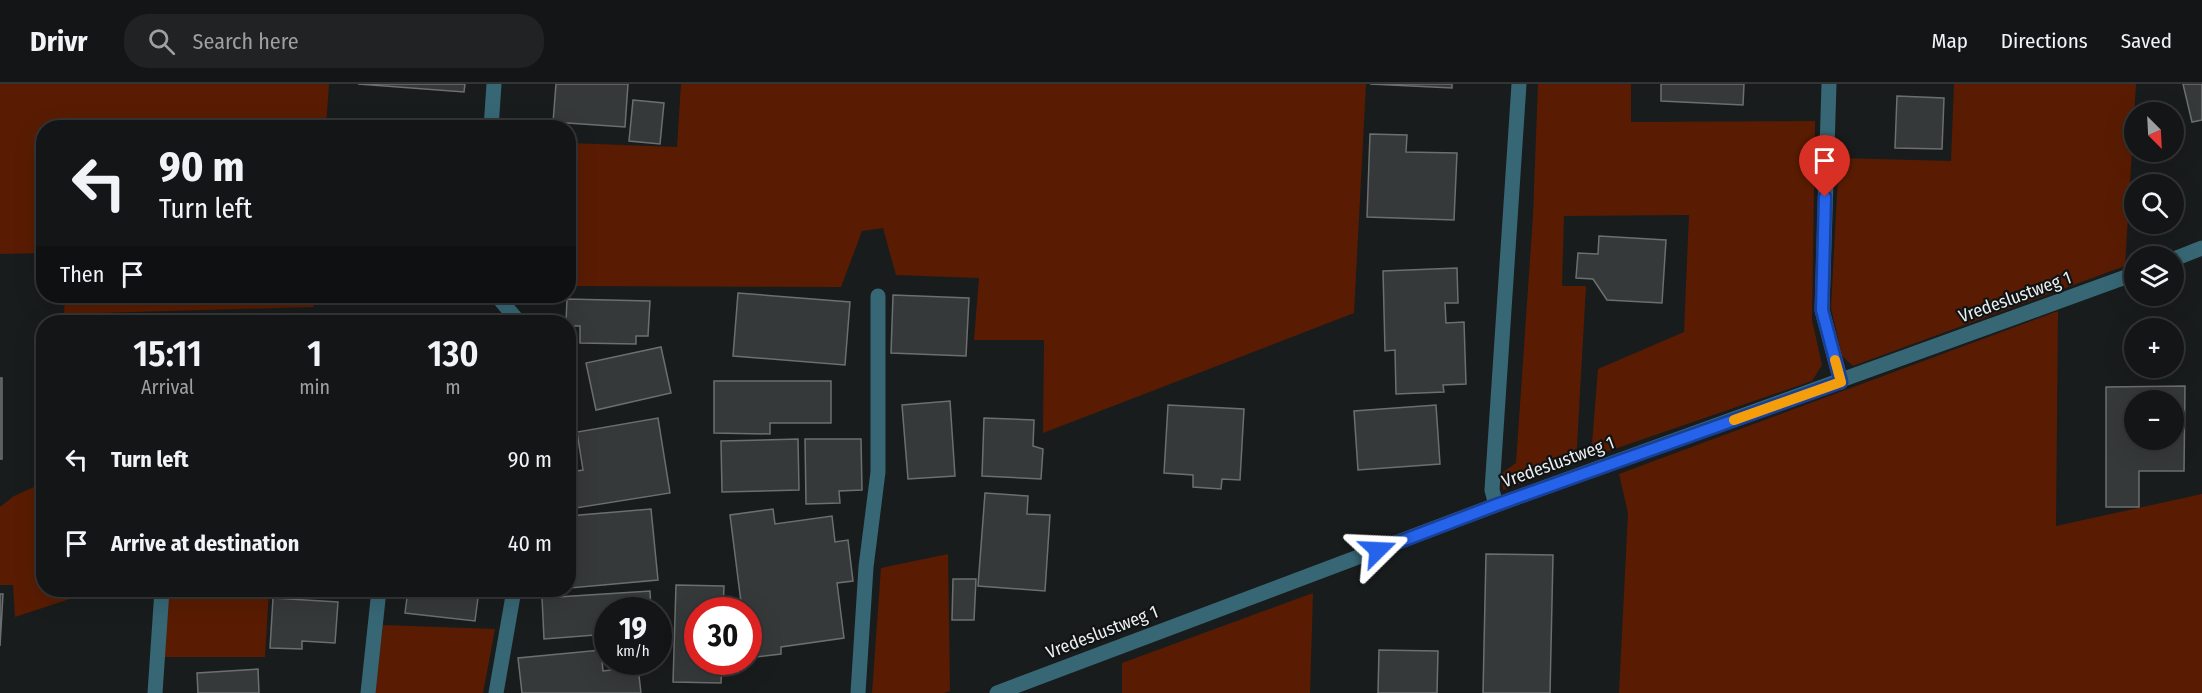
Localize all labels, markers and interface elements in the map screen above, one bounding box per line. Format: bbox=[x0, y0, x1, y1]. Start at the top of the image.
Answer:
search box bbox=[124, 14, 544, 68]
text: Drivr bbox=[30, 25, 88, 58]
icon: search bbox=[145, 25, 178, 58]
text: Search here bbox=[193, 28, 299, 55]
text: Map bbox=[1931, 28, 1968, 54]
text: Directions bbox=[2001, 28, 2088, 54]
text: Saved bbox=[2121, 28, 2172, 54]
north arrow bbox=[2124, 102, 2184, 162]
map controls bbox=[2124, 102, 2184, 450]
pin bbox=[1799, 135, 1850, 197]
text: 90 m bbox=[159, 142, 244, 192]
icon: left bbox=[60, 144, 138, 222]
icon: arrive bbox=[1808, 144, 1841, 177]
button: search bbox=[2124, 174, 2184, 234]
text: Turn left bbox=[159, 193, 252, 225]
button: layers bbox=[2124, 246, 2184, 306]
icon: arrive bbox=[116, 258, 149, 291]
text: Then bbox=[60, 261, 104, 288]
street label: Vredeslustweg 1 bbox=[1956, 266, 2074, 328]
button: + bbox=[2124, 318, 2184, 378]
text: 15:11 bbox=[133, 332, 202, 376]
text: 1 bbox=[307, 332, 322, 376]
text: 130 bbox=[427, 332, 479, 376]
text: Arrival bbox=[141, 375, 194, 399]
text: min bbox=[299, 375, 330, 399]
text: m bbox=[445, 375, 461, 399]
button: − bbox=[2124, 390, 2184, 450]
street label: Vredeslustweg 1 bbox=[1499, 431, 1617, 493]
icon: left bbox=[60, 443, 93, 476]
text: Turn left bbox=[111, 446, 189, 473]
text: 90 m bbox=[508, 446, 552, 473]
position arrow bbox=[1346, 518, 1410, 582]
icon: arrive bbox=[60, 527, 93, 560]
text: Arrive at destination bbox=[111, 530, 299, 557]
text: 40 m bbox=[508, 530, 552, 557]
speed limit sign: 30 bbox=[684, 597, 762, 675]
street label: Vredeslustweg 1 bbox=[1043, 601, 1161, 663]
text: 19 bbox=[619, 611, 647, 647]
text: km/h bbox=[616, 642, 650, 660]

